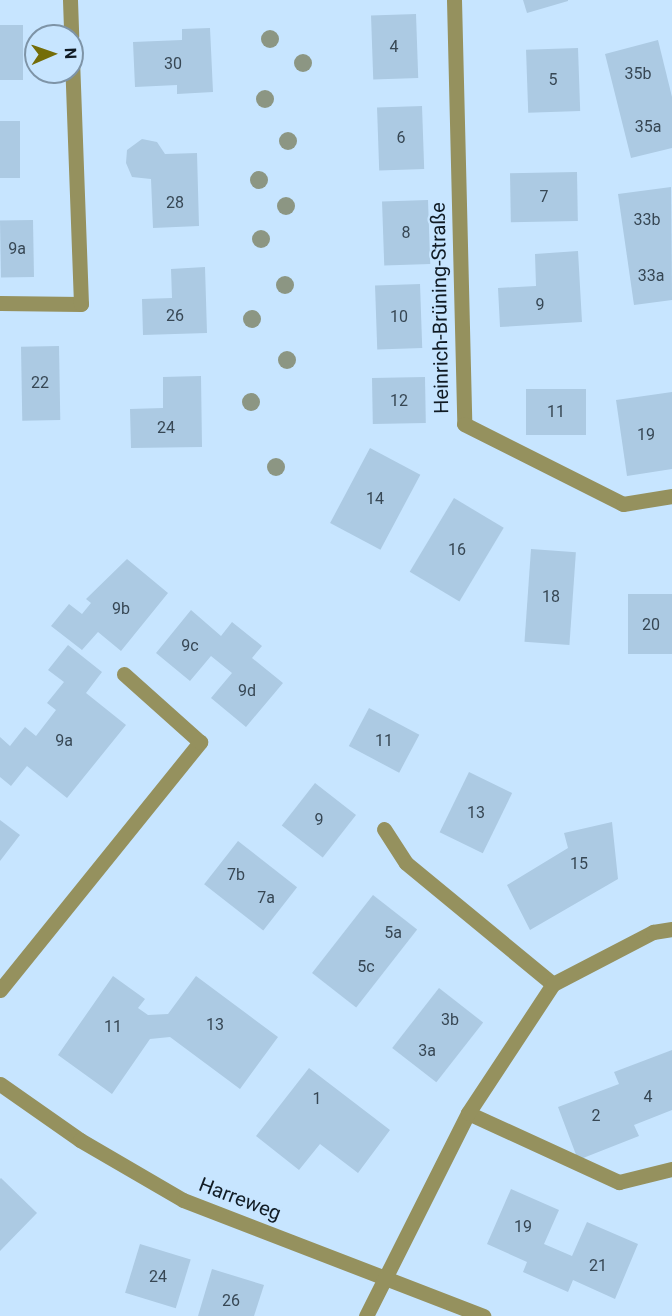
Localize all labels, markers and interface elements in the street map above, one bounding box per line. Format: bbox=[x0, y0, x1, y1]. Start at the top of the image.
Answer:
north arrow bbox=[24, 24, 84, 84]
house number: 4 bbox=[390, 37, 398, 57]
text: N bbox=[61, 47, 80, 59]
house number: 30 bbox=[164, 54, 182, 74]
house number: 35b bbox=[625, 64, 651, 84]
house number: 5 bbox=[549, 70, 557, 90]
house number: 35a bbox=[635, 117, 661, 137]
house number: 6 bbox=[397, 128, 405, 148]
house number: 7 bbox=[540, 187, 548, 207]
house number: 28 bbox=[166, 193, 184, 213]
street label: Heinrich-Brüning-Straße bbox=[426, 202, 454, 414]
house number: 33b bbox=[634, 210, 660, 230]
house number: 8 bbox=[402, 223, 410, 243]
house number: 9a bbox=[8, 239, 26, 259]
house number: 33a bbox=[638, 266, 664, 286]
house number: 9 bbox=[536, 295, 544, 315]
house number: 26 bbox=[166, 306, 184, 326]
house number: 10 bbox=[390, 307, 408, 327]
house number: 22 bbox=[31, 373, 49, 393]
house number: 12 bbox=[390, 391, 408, 411]
house number: 11 bbox=[547, 402, 565, 422]
house number: 24 bbox=[157, 418, 175, 438]
house number: 19 bbox=[637, 425, 655, 445]
house number: 14 bbox=[366, 489, 384, 509]
house number: 16 bbox=[448, 540, 466, 560]
house number: 18 bbox=[542, 587, 560, 607]
house number: 9b bbox=[112, 599, 130, 619]
house number: 20 bbox=[642, 615, 660, 635]
house number: 9c bbox=[181, 636, 199, 656]
house number: 9d bbox=[238, 681, 256, 701]
house number: 9a bbox=[55, 731, 73, 751]
house number: 11 bbox=[375, 731, 393, 751]
house number: 13 bbox=[467, 803, 485, 823]
house number: 9 bbox=[315, 810, 323, 830]
house number: 15 bbox=[570, 854, 588, 874]
house number: 7b bbox=[227, 865, 245, 885]
house number: 7a bbox=[257, 888, 275, 908]
house number: 5a bbox=[384, 923, 402, 943]
house number: 5c bbox=[357, 957, 375, 977]
house number: 3b bbox=[441, 1010, 459, 1030]
house number: 13 bbox=[206, 1015, 224, 1035]
house number: 11 bbox=[104, 1017, 122, 1037]
house number: 3a bbox=[418, 1041, 436, 1061]
house number: 4 bbox=[644, 1087, 652, 1107]
house number: 1 bbox=[313, 1089, 321, 1109]
house number: 2 bbox=[592, 1106, 600, 1126]
street label: Harreweg bbox=[196, 1172, 284, 1226]
house number: 19 bbox=[514, 1217, 532, 1237]
house number: 21 bbox=[589, 1256, 607, 1276]
house number: 24 bbox=[149, 1267, 167, 1287]
house number: 26 bbox=[222, 1291, 240, 1311]

